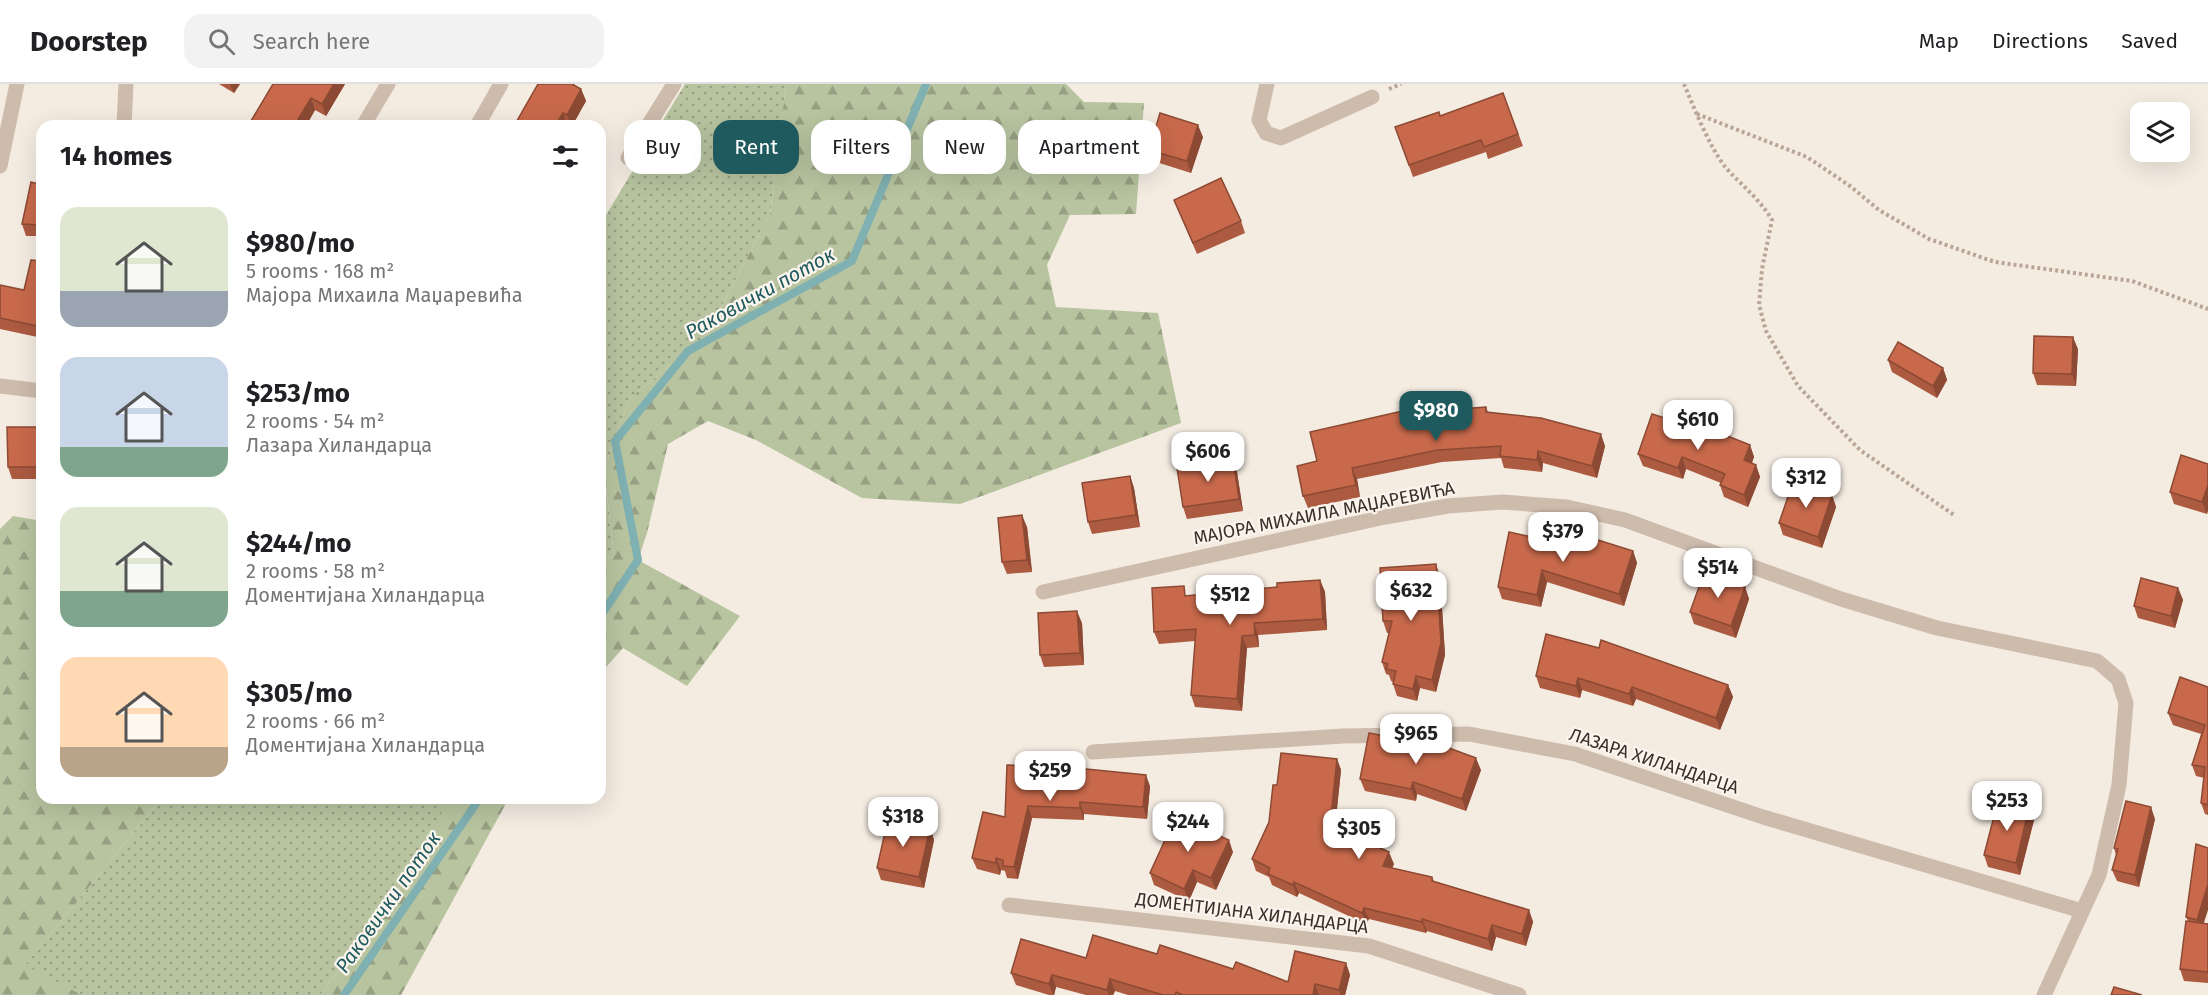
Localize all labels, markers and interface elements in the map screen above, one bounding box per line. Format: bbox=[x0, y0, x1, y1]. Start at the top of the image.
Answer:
search box bbox=[184, 14, 604, 68]
text: Doorstep bbox=[30, 25, 148, 58]
icon: search bbox=[205, 25, 238, 58]
text: Search here bbox=[253, 28, 370, 55]
text: Map bbox=[1919, 28, 1959, 54]
text: Directions bbox=[1992, 28, 2088, 54]
text: Saved bbox=[2121, 28, 2178, 54]
map controls bbox=[2130, 102, 2190, 162]
button: layers bbox=[2130, 102, 2190, 162]
chip: Buy bbox=[624, 120, 701, 174]
chip: Rent bbox=[713, 120, 799, 174]
chip: Filters bbox=[811, 120, 911, 174]
chip: New bbox=[923, 120, 1006, 174]
chip: Apartment bbox=[1018, 120, 1161, 174]
icon: filters bbox=[549, 140, 582, 173]
text: 14 homes bbox=[60, 141, 172, 172]
text: $980/mo bbox=[246, 228, 355, 259]
icon: home bbox=[108, 231, 180, 303]
water label: Раковички поток bbox=[681, 242, 839, 344]
text: 5 rooms · 168 m² bbox=[246, 259, 394, 283]
text: Мајора Михаила Маџаревића bbox=[246, 283, 523, 307]
text: $253/mo bbox=[246, 378, 350, 409]
icon: home bbox=[108, 381, 180, 453]
pin: $980 bbox=[1400, 391, 1472, 442]
text: $980 bbox=[1413, 398, 1459, 422]
pin: $610 bbox=[1662, 400, 1734, 451]
text: $610 bbox=[1677, 407, 1719, 431]
text: 2 rooms · 54 m² bbox=[246, 409, 385, 433]
pin: $606 bbox=[1172, 432, 1244, 483]
text: Лазара Хиландарца bbox=[246, 433, 432, 457]
text: $606 bbox=[1185, 439, 1231, 463]
pin: $312 bbox=[1770, 458, 1842, 509]
text: $312 bbox=[1786, 465, 1826, 489]
street label: МАЈОРА МИХАИЛА МАЏАРЕВИЋА bbox=[1192, 477, 1457, 549]
pin: $379 bbox=[1527, 512, 1599, 563]
text: $379 bbox=[1542, 519, 1584, 543]
text: $244/mo bbox=[246, 528, 351, 559]
icon: home bbox=[108, 531, 180, 603]
pin: $514 bbox=[1682, 548, 1754, 599]
text: $514 bbox=[1697, 555, 1739, 579]
text: 2 rooms · 58 m² bbox=[246, 559, 385, 583]
pin: $632 bbox=[1375, 571, 1447, 622]
pin: $512 bbox=[1194, 575, 1266, 626]
text: $632 bbox=[1390, 578, 1432, 602]
text: $512 bbox=[1210, 582, 1250, 606]
text: Доментијана Хиландарца bbox=[246, 583, 485, 607]
text: $305/mo bbox=[246, 678, 352, 709]
icon: home bbox=[108, 681, 180, 753]
text: 2 rooms · 66 m² bbox=[246, 709, 385, 733]
pin: $965 bbox=[1380, 714, 1452, 765]
text: $965 bbox=[1394, 721, 1438, 745]
street label: ЛАЗАРА ХИЛАНДАРЦА bbox=[1567, 723, 1742, 799]
text: Доментијана Хиландарца bbox=[246, 733, 485, 757]
pin: $259 bbox=[1014, 751, 1086, 802]
text: $259 bbox=[1029, 758, 1071, 782]
pin: $253 bbox=[1971, 781, 2043, 832]
text: $253 bbox=[1986, 788, 2028, 812]
pin: $318 bbox=[867, 797, 939, 848]
pin: $244 bbox=[1152, 802, 1224, 853]
text: $318 bbox=[882, 804, 924, 828]
text: $244 bbox=[1166, 809, 1210, 833]
pin: $305 bbox=[1323, 809, 1395, 860]
text: $305 bbox=[1337, 816, 1381, 840]
water label: Раковички поток bbox=[330, 826, 446, 977]
street label: ДОМЕНТИЈАНА ХИЛАНДАРЦА bbox=[1133, 888, 1370, 938]

